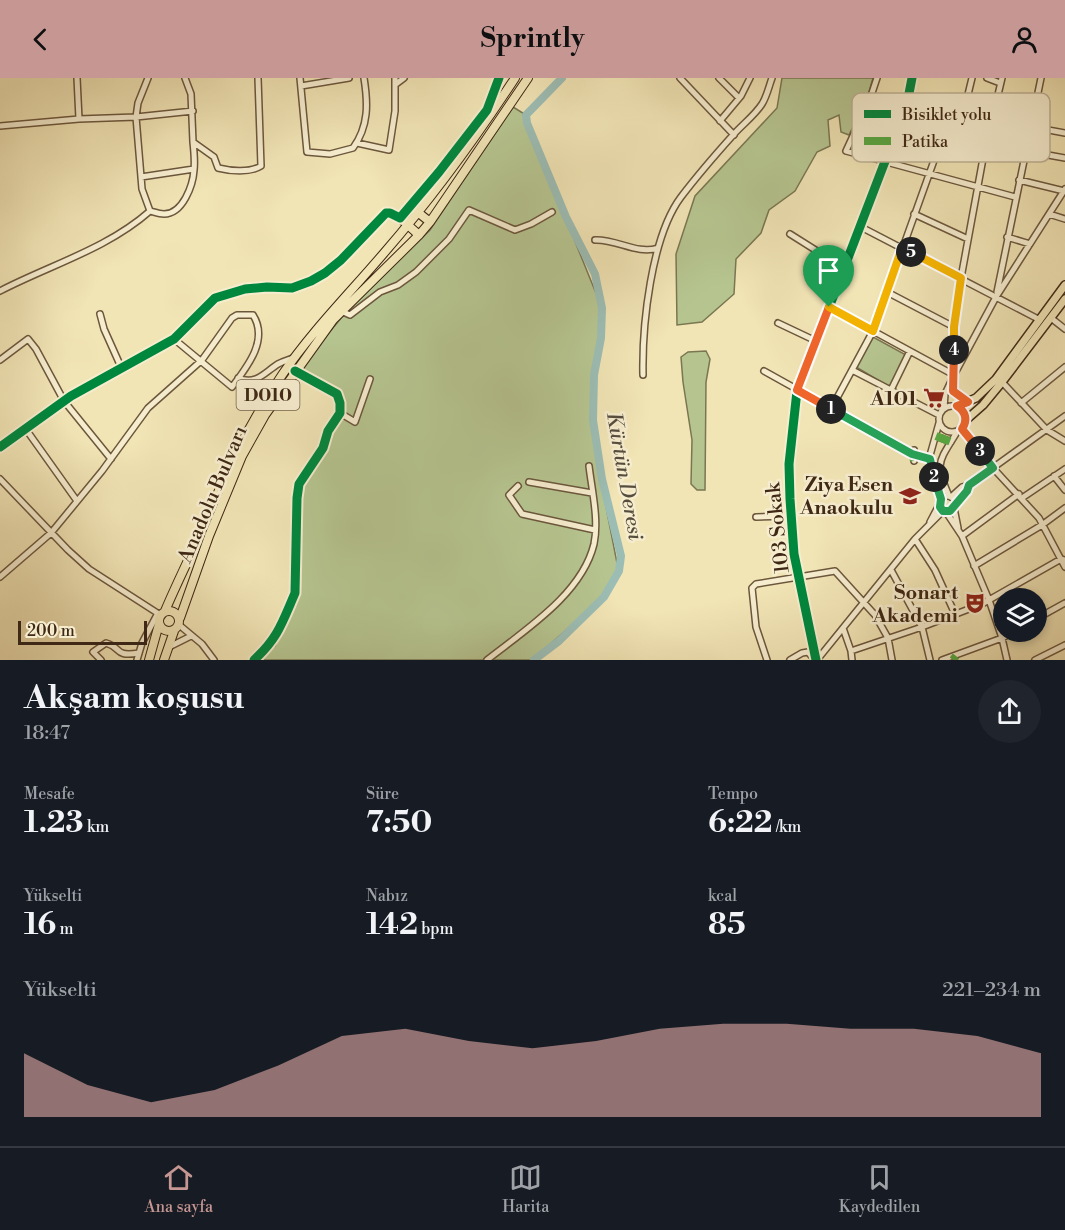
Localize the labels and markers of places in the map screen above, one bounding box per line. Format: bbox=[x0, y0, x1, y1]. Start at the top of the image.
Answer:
pin: 5 bbox=[896, 237, 926, 267]
pin bbox=[803, 245, 854, 307]
pin: 4 bbox=[939, 335, 969, 365]
supermarket icon: A101 bbox=[922, 386, 946, 410]
place label: A101 bbox=[869, 387, 917, 412]
pin: 1 bbox=[816, 394, 846, 424]
pin: 3 bbox=[965, 436, 995, 466]
pin: 2 bbox=[919, 462, 949, 492]
place label: Ziya Esen Anaokulu bbox=[799, 473, 894, 521]
school or university icon: Ziya Esen Anaokulu bbox=[898, 484, 922, 508]
place label: Sonart Akademi bbox=[871, 581, 959, 629]
theatre icon: Sonart Akademi bbox=[963, 591, 987, 615]

